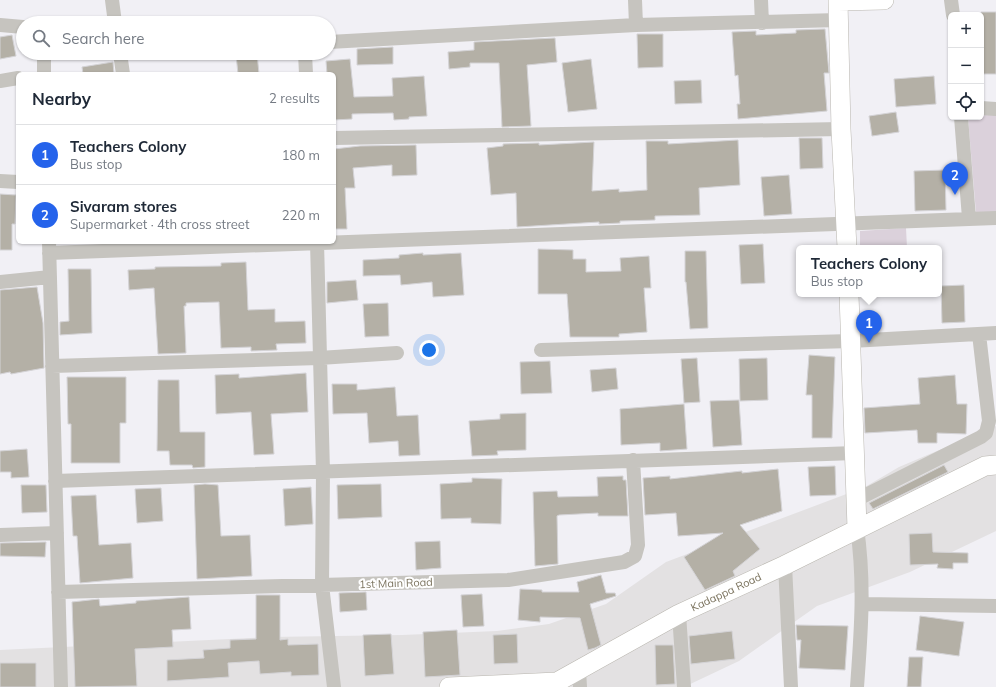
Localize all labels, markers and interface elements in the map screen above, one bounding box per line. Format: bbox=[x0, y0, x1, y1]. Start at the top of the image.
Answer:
map controls bbox=[948, 12, 984, 120]
button: + bbox=[948, 12, 984, 48]
search box bbox=[16, 16, 336, 60]
icon: search bbox=[30, 27, 52, 49]
text: Search here bbox=[62, 29, 144, 48]
button: − bbox=[948, 48, 984, 84]
button: locate bbox=[948, 84, 984, 120]
text: Nearby bbox=[32, 88, 91, 109]
text: 2 results bbox=[269, 90, 320, 106]
text: Teachers Colony bbox=[70, 137, 186, 156]
text: 1 bbox=[41, 147, 49, 163]
text: 180 m bbox=[282, 147, 320, 163]
text: Bus stop bbox=[70, 156, 122, 172]
pin: 2 bbox=[942, 162, 968, 195]
text: Sivaram stores bbox=[70, 197, 177, 216]
text: 2 bbox=[41, 207, 49, 223]
text: 220 m bbox=[282, 207, 320, 223]
text: Supermarket · 4th cross street bbox=[70, 216, 249, 232]
popup bbox=[796, 245, 942, 297]
text: Teachers Colony bbox=[811, 254, 927, 273]
text: Bus stop bbox=[811, 273, 863, 289]
pin: 1 bbox=[856, 310, 882, 343]
your location bbox=[419, 340, 439, 360]
street label: Kadappa Road bbox=[688, 570, 764, 614]
street label: 1st Main Road bbox=[359, 575, 433, 591]

